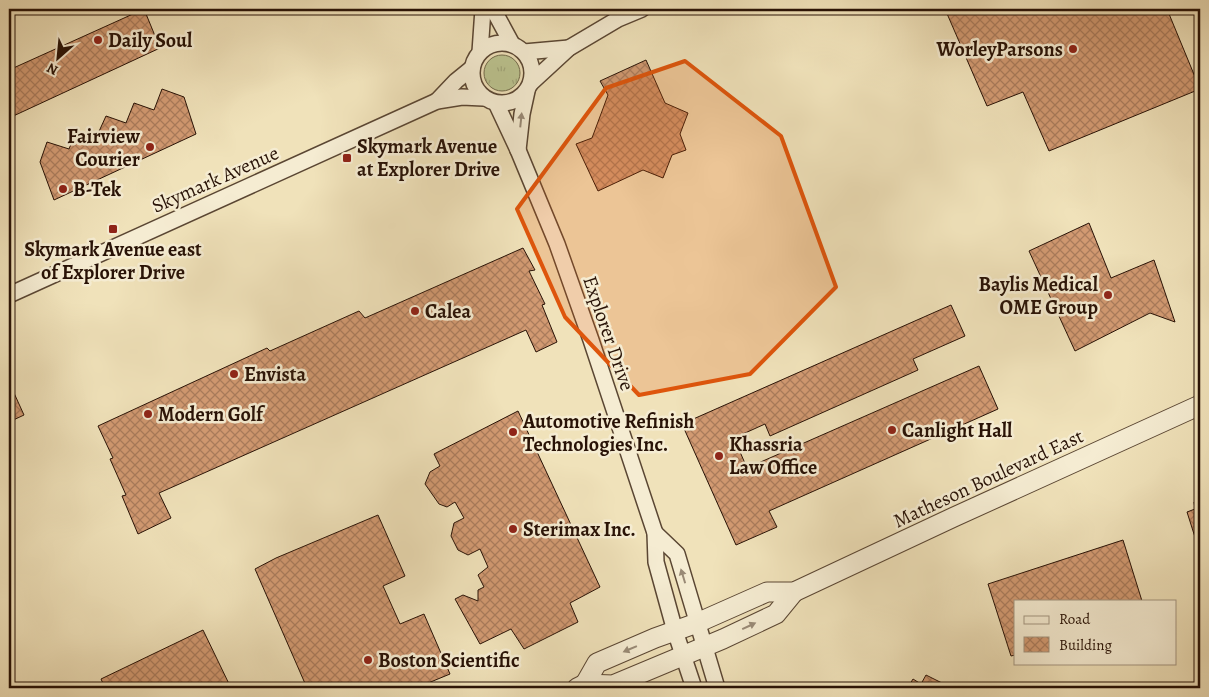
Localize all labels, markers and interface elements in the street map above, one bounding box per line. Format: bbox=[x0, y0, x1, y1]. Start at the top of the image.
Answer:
place label: Daily Soul bbox=[108, 27, 193, 54]
north arrow bbox=[32, 32, 82, 82]
marker: Daily Soul bbox=[92, 34, 104, 46]
place label: WorleyParsons bbox=[936, 36, 1063, 63]
marker: WorleyParsons bbox=[1067, 43, 1079, 55]
text: N bbox=[43, 58, 61, 80]
one-way arrow bbox=[517, 112, 525, 128]
place label: Fairview Courier bbox=[67, 123, 140, 173]
place label: Skymark Avenue at Explorer Drive bbox=[357, 133, 500, 183]
street label: Skymark Avenue bbox=[147, 139, 283, 220]
marker: Fairview Courier bbox=[144, 141, 156, 153]
marker: Skymark Avenue at Explorer Drive bbox=[341, 152, 353, 164]
place label: B-Tek bbox=[73, 176, 122, 203]
marker: B-Tek bbox=[57, 183, 69, 195]
marker: Skymark Avenue east of Explorer Drive bbox=[107, 223, 119, 235]
place label: Skymark Avenue east of Explorer Drive bbox=[24, 236, 202, 286]
place label: Baylis Medical OME Group bbox=[978, 271, 1099, 321]
street label: Explorer Drive bbox=[576, 272, 641, 394]
marker: Baylis Medical OME Group bbox=[1102, 289, 1114, 301]
place label: Calea bbox=[425, 298, 471, 325]
marker: Calea bbox=[409, 305, 421, 317]
place label: Envista bbox=[244, 361, 306, 388]
marker: Envista bbox=[228, 368, 240, 380]
place label: Modern Golf bbox=[158, 401, 266, 428]
marker: Modern Golf bbox=[142, 408, 154, 420]
place label: Automotive Refinish Technologies Inc. bbox=[522, 408, 694, 458]
place label: Canlight Hall bbox=[902, 417, 1013, 444]
street label: Matheson Boulevard East bbox=[889, 422, 1088, 534]
marker: Canlight Hall bbox=[886, 424, 898, 436]
marker: Automotive Refinish Technologies Inc. bbox=[507, 426, 519, 438]
place label: Khassria Law Office bbox=[729, 431, 817, 481]
marker: Khassria Law Office bbox=[713, 450, 725, 462]
place label: Sterimax Inc. bbox=[523, 516, 636, 543]
marker: Sterimax Inc. bbox=[507, 523, 519, 535]
one-way arrow bbox=[679, 568, 687, 583]
legend bbox=[1014, 600, 1176, 664]
text: Road bbox=[1059, 609, 1091, 629]
one-way arrow bbox=[742, 622, 756, 630]
text: Building bbox=[1059, 635, 1112, 655]
one-way arrow bbox=[623, 646, 637, 654]
place label: Boston Scientific bbox=[378, 647, 520, 674]
marker: Boston Scientific bbox=[362, 654, 374, 666]

